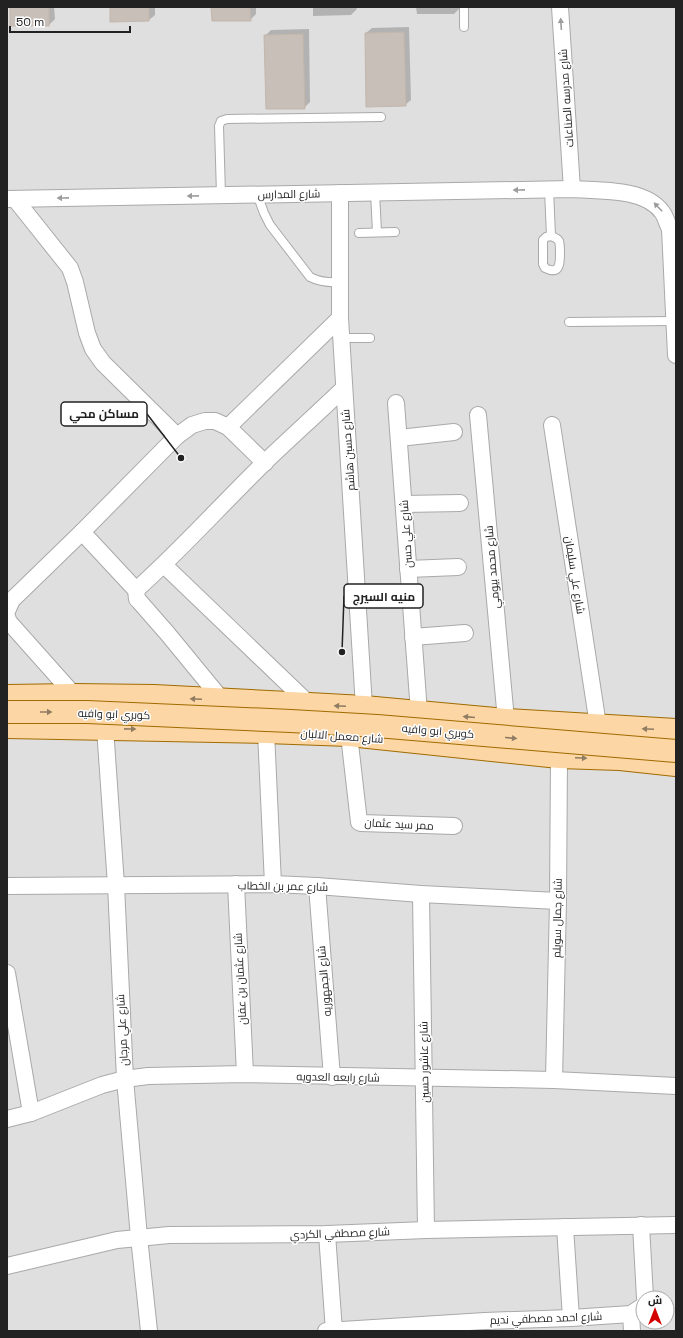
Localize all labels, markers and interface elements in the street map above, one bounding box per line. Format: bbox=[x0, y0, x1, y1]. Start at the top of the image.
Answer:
scale bar bbox=[10, 8, 130, 34]
text: 50 m bbox=[16, 14, 44, 30]
one-way arrow bbox=[558, 18, 565, 30]
street label: شارع مدرسه الصناعات bbox=[556, 48, 577, 148]
street label: شارع المدارس bbox=[258, 186, 320, 203]
one-way arrow bbox=[512, 187, 525, 193]
one-way arrow bbox=[187, 192, 199, 199]
one-way arrow bbox=[56, 195, 69, 201]
one-way arrow bbox=[653, 202, 662, 212]
callout: مساكن محي bbox=[61, 402, 147, 426]
text: مساكن محي bbox=[69, 406, 139, 424]
street label: شارع حسين هاشم bbox=[338, 409, 359, 491]
street label: شارع علي حسن bbox=[397, 499, 417, 568]
street label: شارع محمد بيومي bbox=[481, 525, 505, 609]
street label: شارع علي سليمان bbox=[560, 535, 588, 615]
callout: منيه السيرج bbox=[344, 584, 423, 608]
text: منيه السيرج bbox=[353, 589, 415, 606]
one-way arrow bbox=[190, 695, 202, 702]
one-way arrow bbox=[333, 703, 346, 709]
street label: كوبري ابو وافيه bbox=[77, 706, 151, 724]
one-way arrow bbox=[40, 709, 53, 715]
one-way arrow bbox=[463, 713, 475, 720]
street label: كوبري ابو وافيه bbox=[401, 721, 475, 743]
one-way arrow bbox=[124, 725, 136, 732]
one-way arrow bbox=[642, 725, 654, 732]
street label: شارع معمل الالبان bbox=[300, 726, 384, 747]
one-way arrow bbox=[505, 734, 517, 741]
one-way arrow bbox=[575, 754, 587, 761]
street label: ممر سيد عثمان bbox=[364, 815, 434, 833]
street label: شارع عمر بن الخطاب bbox=[238, 878, 328, 895]
street label: شارع جمال سويلم bbox=[549, 878, 566, 958]
street label: شارع عثمان بن عفان bbox=[231, 933, 250, 1025]
street label: شارع الجمهوريه bbox=[314, 945, 335, 1017]
street label: شارع علي مرجان bbox=[113, 994, 133, 1066]
street label: شارع عاشور حسين bbox=[416, 1021, 433, 1103]
street label: شارع رابعه العدويه bbox=[296, 1069, 380, 1086]
street label: شارع مصطفي الكردي bbox=[290, 1224, 390, 1244]
north arrow bbox=[635, 1290, 675, 1330]
text: ش bbox=[648, 1293, 662, 1307]
street label: شارع احمد مصطفي نديم bbox=[489, 1309, 603, 1329]

